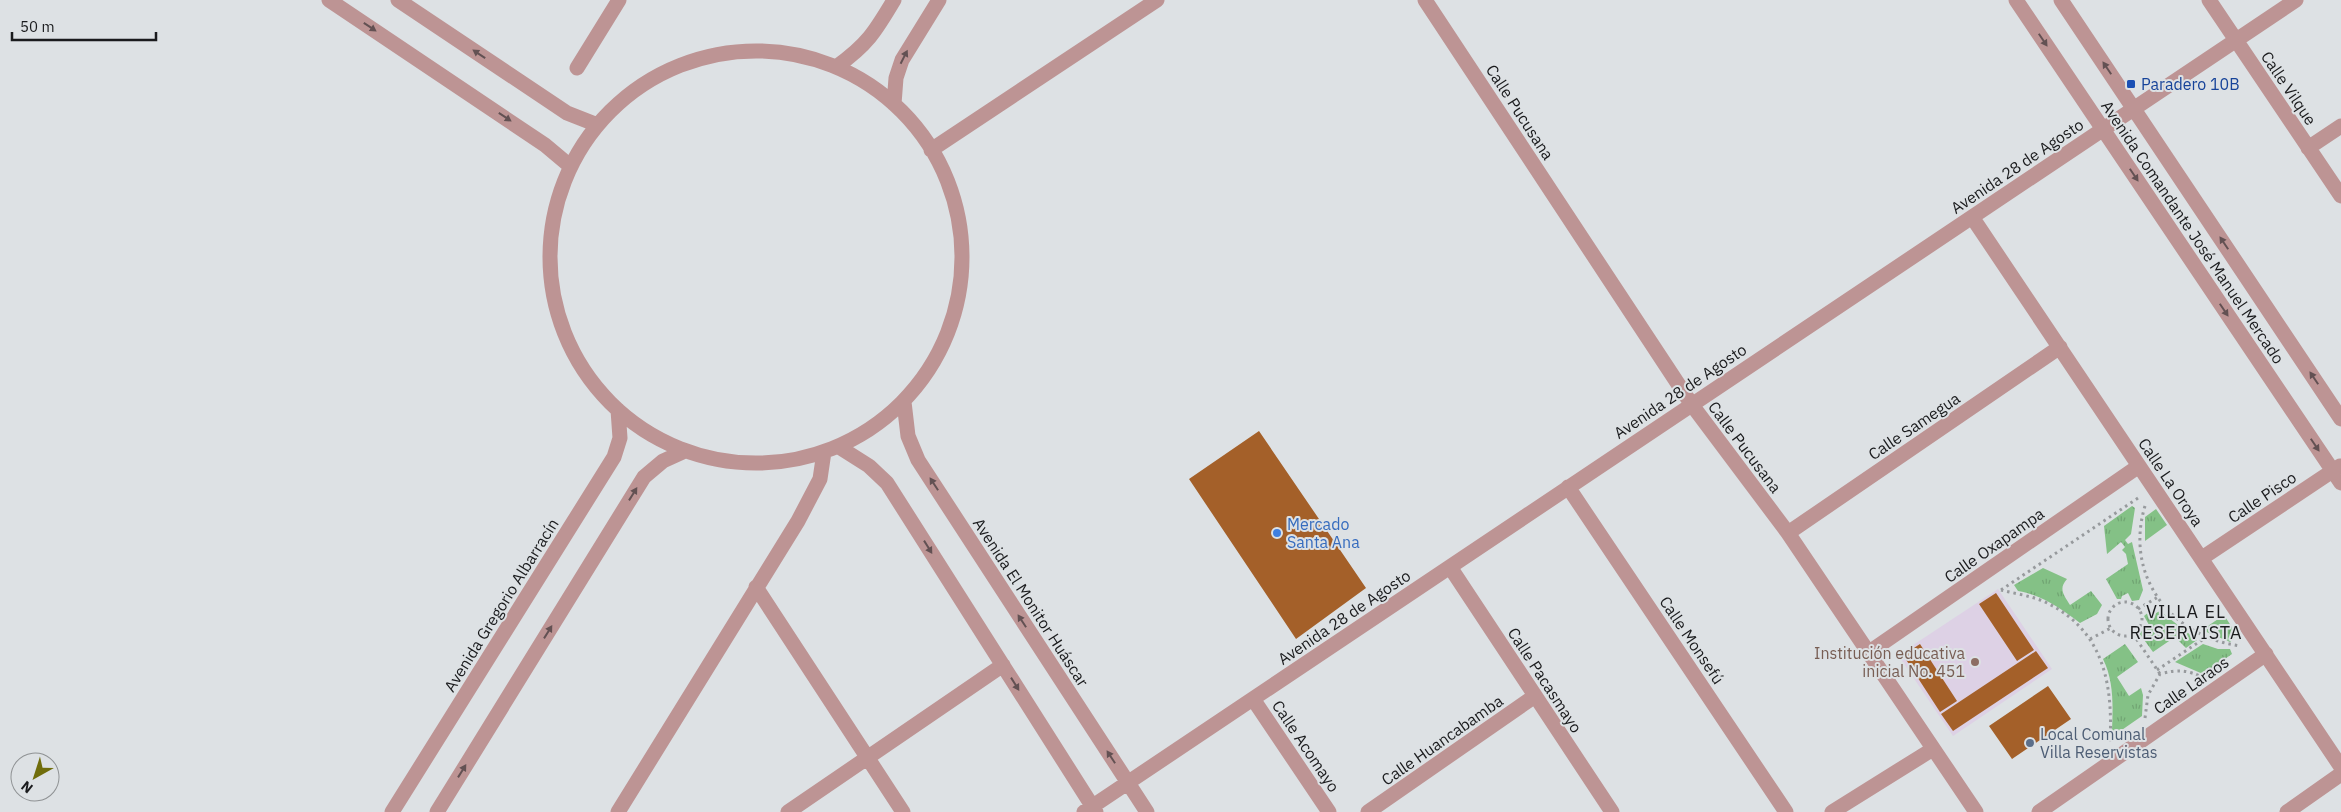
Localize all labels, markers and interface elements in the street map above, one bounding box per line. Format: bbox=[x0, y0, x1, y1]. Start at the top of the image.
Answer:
scale bar bbox=[12, 10, 156, 42]
text: 50 m bbox=[20, 17, 55, 36]
one-way arrow bbox=[363, 22, 376, 32]
one-way arrow bbox=[2038, 34, 2048, 47]
street label: Calle Vilque bbox=[2257, 47, 2321, 129]
one-way arrow bbox=[472, 49, 486, 59]
one-way arrow bbox=[900, 50, 908, 64]
street label: Calle Pucusana bbox=[1482, 61, 1558, 164]
one-way arrow bbox=[2102, 61, 2112, 74]
place label: Paradero 10B bbox=[2141, 74, 2240, 94]
marker: Paradero 10B bbox=[2125, 78, 2137, 90]
street label: Avenida Comandante José Manuel Mercado bbox=[2097, 97, 2289, 367]
one-way arrow bbox=[498, 113, 511, 122]
street label: Avenida 28 de Agosto bbox=[1947, 114, 2087, 218]
one-way arrow bbox=[2129, 169, 2138, 182]
one-way arrow bbox=[2219, 236, 2229, 249]
one-way arrow bbox=[2219, 303, 2229, 317]
street label: Avenida 28 de Agosto bbox=[1610, 339, 1750, 443]
one-way arrow bbox=[2309, 371, 2319, 385]
street label: Calle Samegua bbox=[1864, 388, 1964, 464]
street label: Calle Pucusana bbox=[1704, 397, 1786, 497]
street label: Calle La Oroya bbox=[2134, 434, 2208, 530]
one-way arrow bbox=[2310, 438, 2320, 452]
street label: Calle Pisco bbox=[2224, 467, 2300, 527]
one-way arrow bbox=[929, 478, 938, 491]
one-way arrow bbox=[629, 488, 638, 501]
street label: Calle Oxapampa bbox=[1940, 503, 2048, 587]
street label: Avenida El Monitor Huáscar bbox=[969, 514, 1093, 690]
place label: Mercado Santa Ana bbox=[1287, 514, 1360, 552]
street label: Avenida Gregorio Albarracín bbox=[439, 515, 563, 695]
marker: Mercado Santa Ana bbox=[1271, 527, 1283, 539]
one-way arrow bbox=[923, 540, 933, 554]
street label: Avenida 28 de Agosto bbox=[1274, 565, 1414, 669]
street label: Calle Monsefú bbox=[1655, 592, 1729, 688]
district label: VILLA EL RESERVISTA bbox=[2129, 600, 2243, 644]
one-way arrow bbox=[1017, 614, 1027, 627]
street label: Calle Pacasmayo bbox=[1504, 624, 1586, 736]
one-way arrow bbox=[543, 626, 552, 639]
place label: Institución educativa inicial No. 451 bbox=[1814, 643, 1965, 681]
street label: Calle Laraos bbox=[2150, 652, 2232, 718]
marker: Institución educativa inicial No. 451 bbox=[1969, 656, 1981, 668]
one-way arrow bbox=[1010, 678, 1020, 691]
street label: Calle Huancabamba bbox=[1377, 690, 1507, 789]
street label: Calle Acomayo bbox=[1268, 696, 1344, 796]
place label: Local Comunal Villa Reservistas bbox=[2040, 724, 2158, 762]
marker: Local Comunal Villa Reservistas bbox=[2024, 737, 2036, 749]
one-way arrow bbox=[1106, 750, 1116, 763]
north arrow bbox=[10, 752, 60, 802]
one-way arrow bbox=[458, 764, 467, 777]
text: N bbox=[17, 777, 36, 797]

